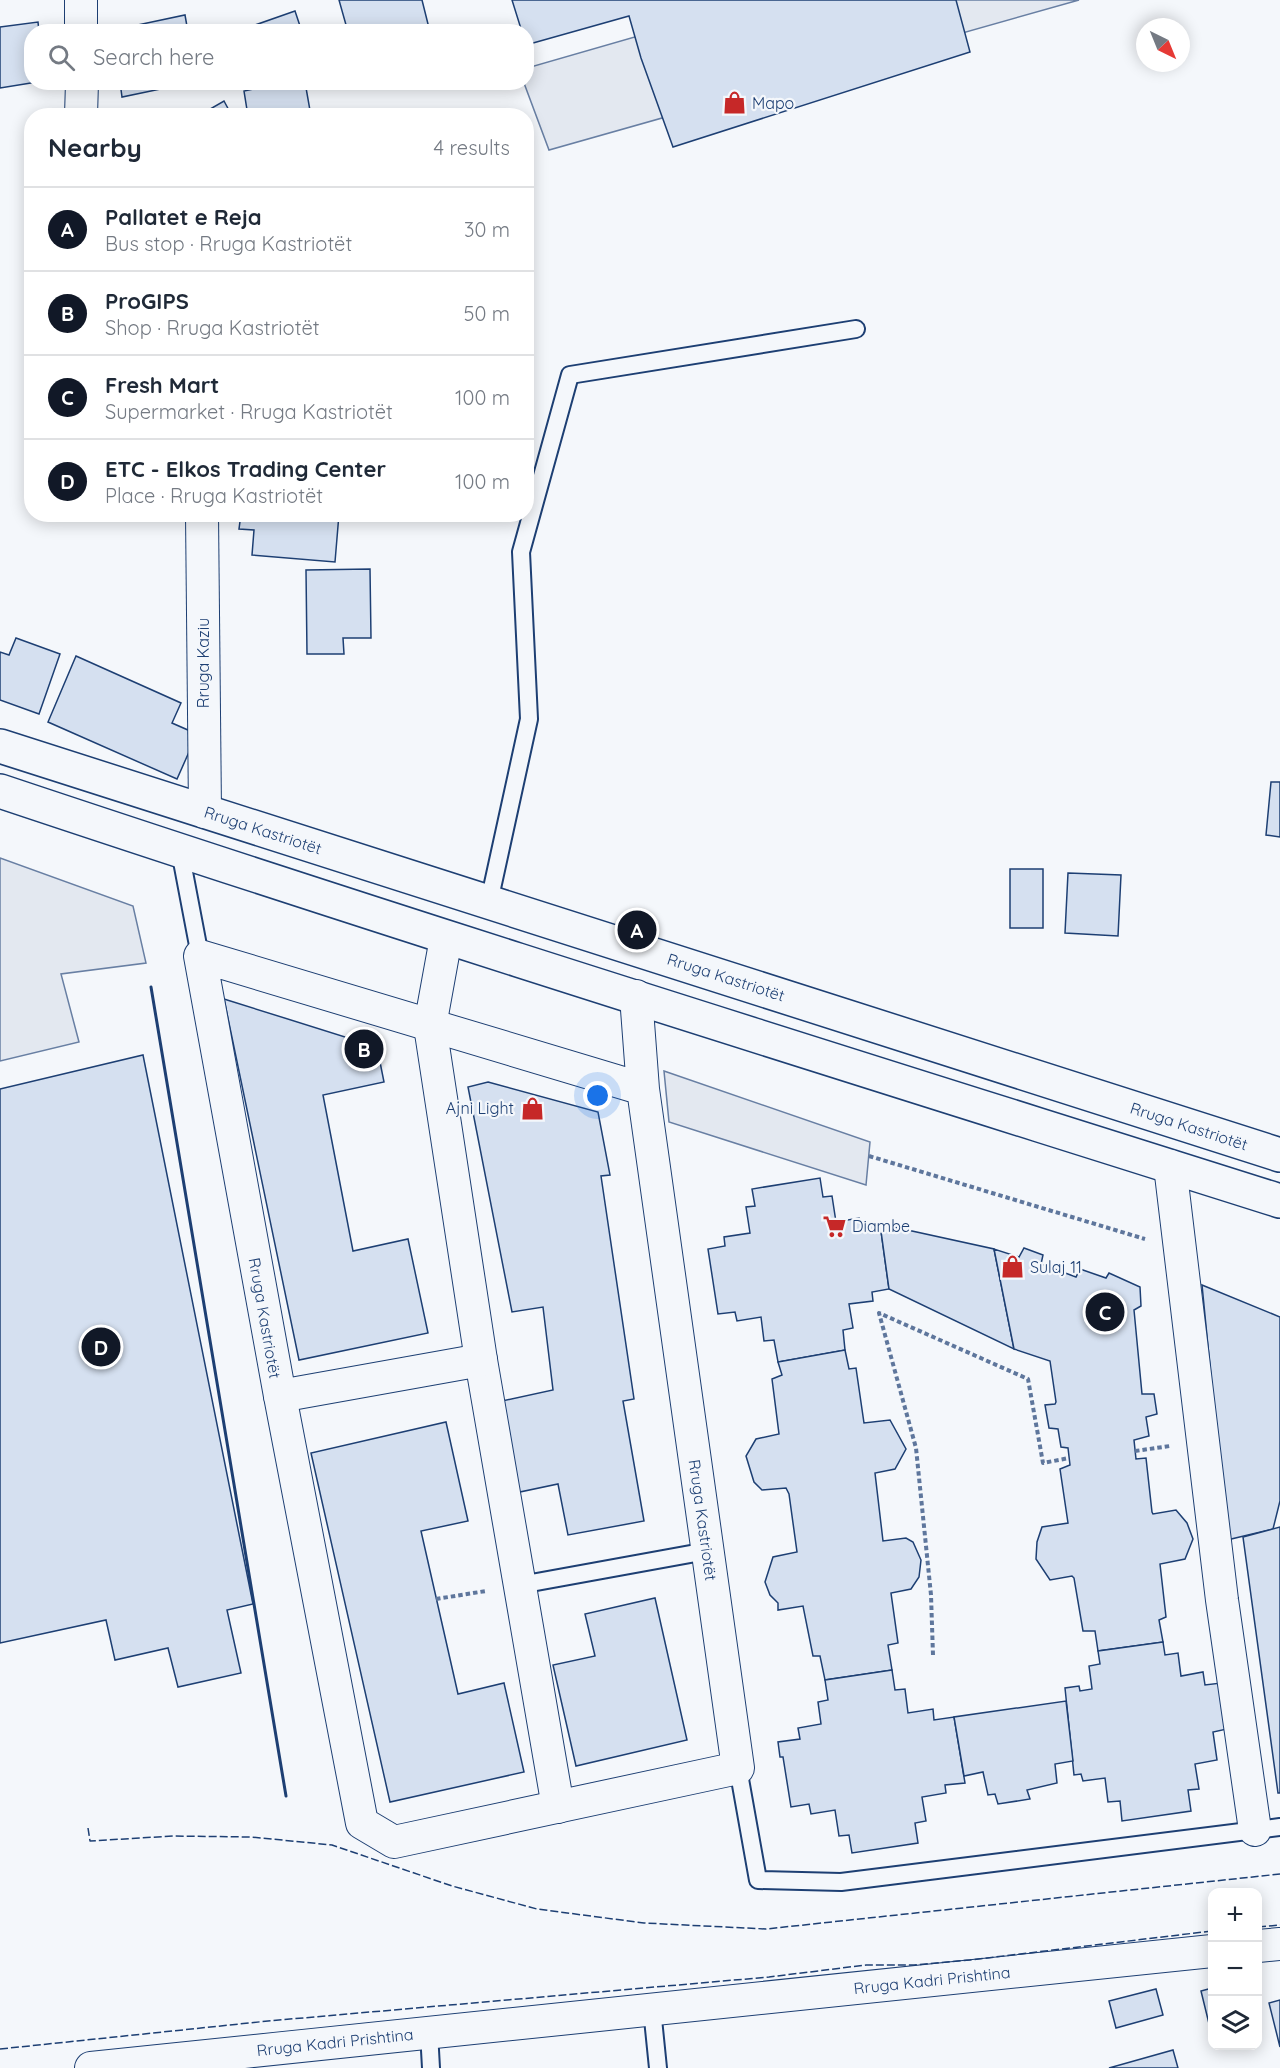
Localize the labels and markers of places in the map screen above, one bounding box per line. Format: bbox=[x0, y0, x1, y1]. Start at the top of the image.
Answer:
shop icon: Mapo bbox=[721, 90, 747, 116]
place label: Mapo bbox=[752, 93, 794, 113]
pin: A bbox=[618, 908, 656, 952]
pin: B bbox=[344, 1026, 384, 1072]
shop icon: Ajni Light bbox=[519, 1095, 545, 1121]
place label: Ajni Light bbox=[446, 1098, 514, 1118]
supermarket icon: Diambe bbox=[821, 1213, 847, 1239]
place label: Diambe bbox=[852, 1216, 910, 1236]
shop icon: Sulaj 11 bbox=[999, 1254, 1025, 1280]
place label: Sulaj 11 bbox=[1030, 1257, 1082, 1277]
pin: C bbox=[1086, 1290, 1124, 1334]
pin: D bbox=[82, 1324, 120, 1370]

